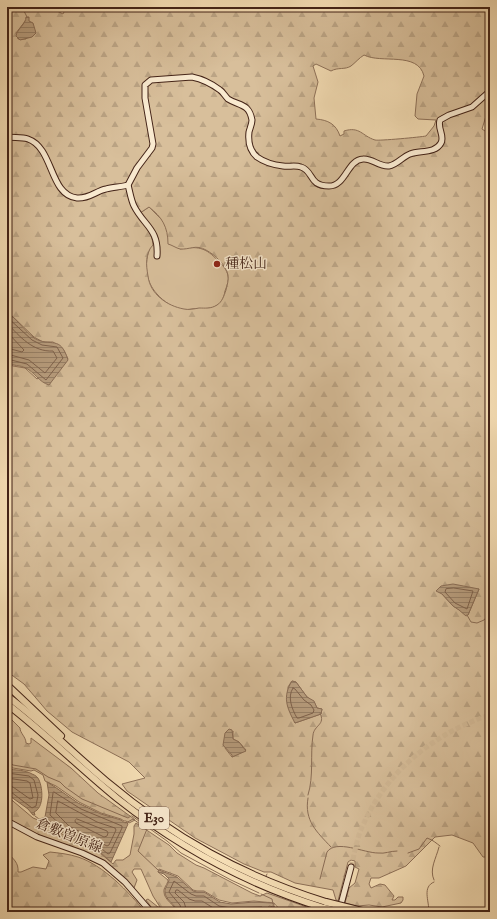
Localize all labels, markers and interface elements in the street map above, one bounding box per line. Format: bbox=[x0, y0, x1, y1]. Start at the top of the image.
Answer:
place label: 種松山 bbox=[225, 255, 267, 273]
marker: 種松山 bbox=[212, 259, 222, 269]
road number: E30 bbox=[139, 807, 169, 829]
street label: 倉敷曽原線 bbox=[33, 815, 105, 857]

